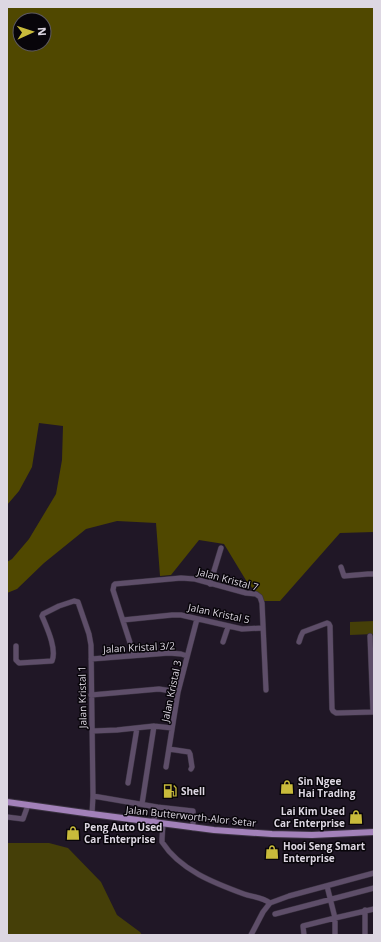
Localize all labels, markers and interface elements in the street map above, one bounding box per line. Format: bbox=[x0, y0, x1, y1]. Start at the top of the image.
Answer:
north arrow bbox=[12, 12, 52, 52]
text: N bbox=[35, 27, 50, 36]
street label: Jalan Kristal 7 bbox=[195, 564, 260, 594]
street label: Jalan Kristal 5 bbox=[186, 599, 251, 626]
street label: Jalan Kristal 3/2 bbox=[102, 638, 176, 656]
street label: Jalan Kristal 3 bbox=[157, 659, 184, 724]
street label: Jalan Kristal 1 bbox=[74, 666, 90, 729]
place label: Sin Ngee Hai Trading bbox=[298, 774, 356, 800]
shop icon: Sin Ngee Hai Trading bbox=[279, 779, 295, 795]
fuel station icon: Shell bbox=[162, 783, 178, 799]
place label: Shell bbox=[181, 784, 205, 798]
street label: Jalan Butterworth-Alor Setar bbox=[124, 802, 257, 830]
place label: Lai Kim Used Car Enterprise bbox=[274, 804, 345, 830]
shop icon: Lai Kim Used Car Enterprise bbox=[348, 809, 364, 825]
place label: Peng Auto Used Car Enterprise bbox=[84, 820, 162, 846]
shop icon: Peng Auto Used Car Enterprise bbox=[65, 825, 81, 841]
place label: Hooi Seng Smart Enterprise bbox=[283, 839, 366, 865]
shop icon: Hooi Seng Smart Enterprise bbox=[264, 844, 280, 860]

